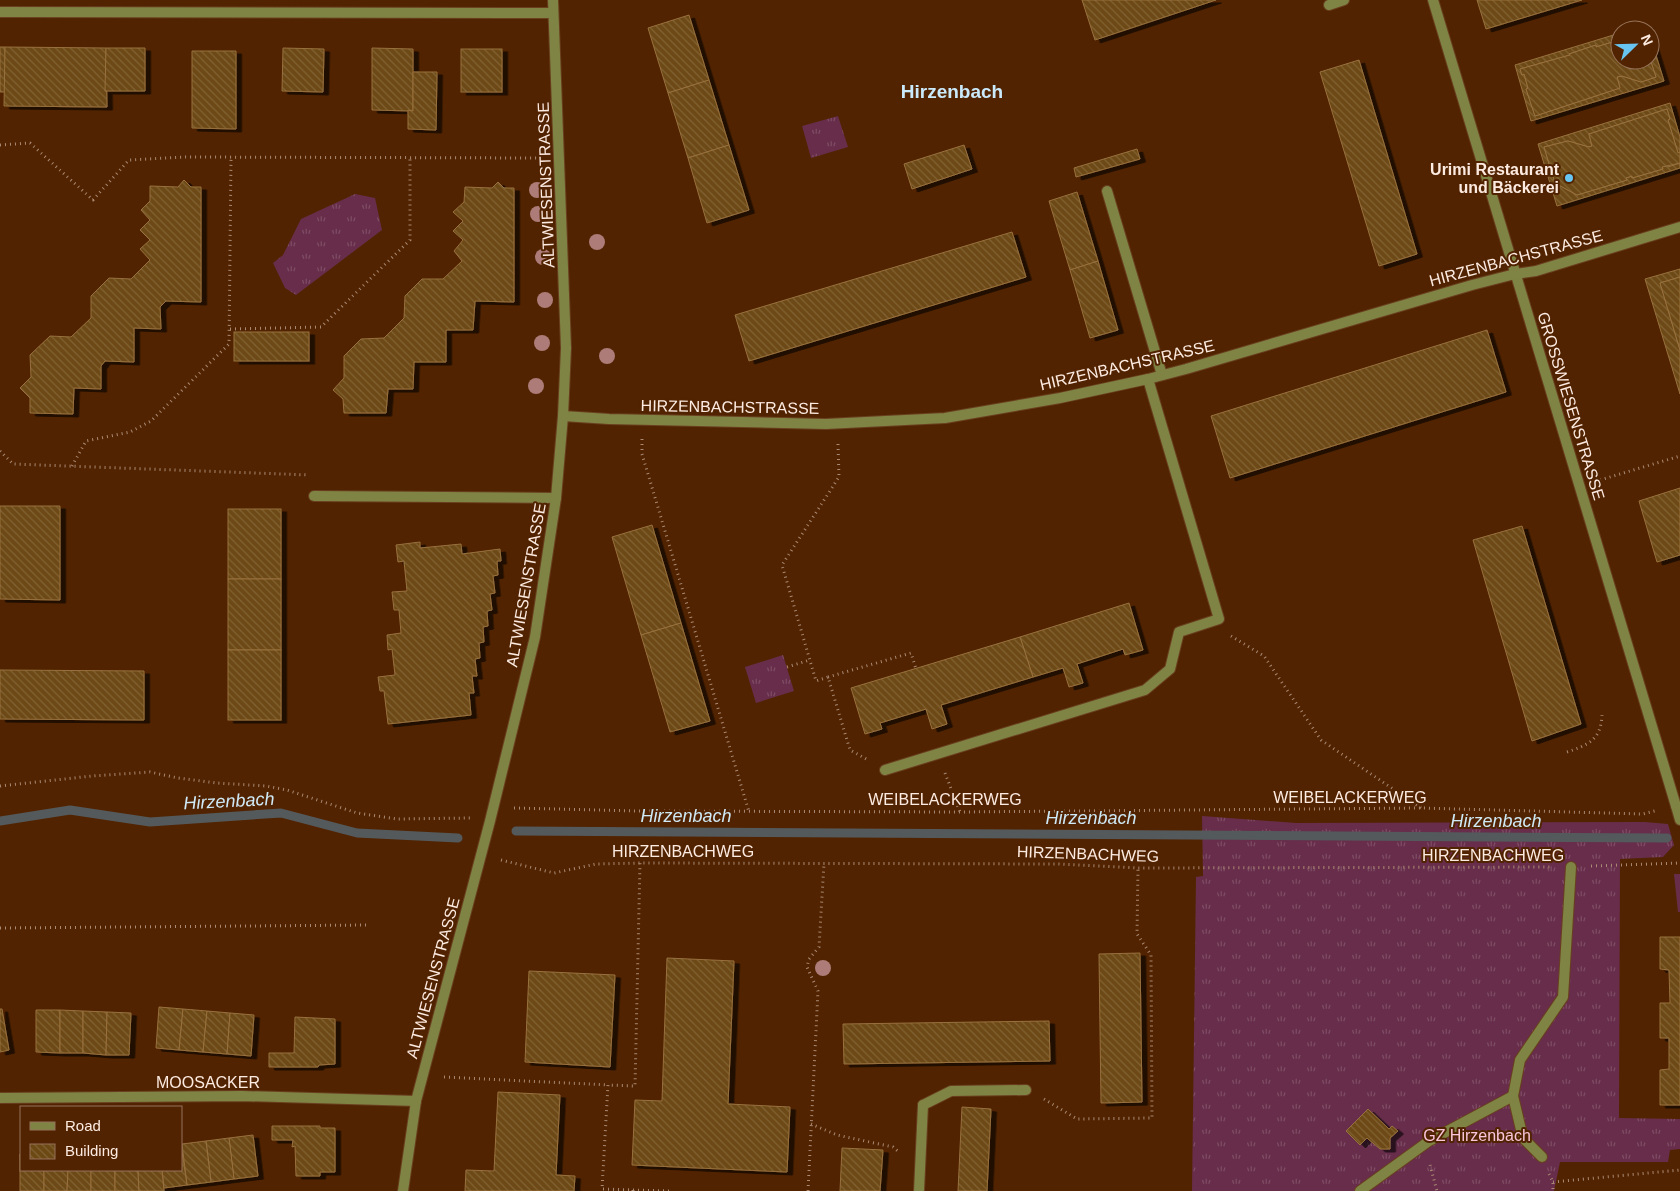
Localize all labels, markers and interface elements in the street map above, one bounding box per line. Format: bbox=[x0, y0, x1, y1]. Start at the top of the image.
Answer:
north arrow bbox=[1610, 20, 1660, 70]
text: N bbox=[1638, 32, 1656, 48]
district label: Hirzenbach bbox=[901, 81, 1003, 102]
street label: ALTWIESENSTRASSE bbox=[535, 102, 557, 268]
place label: Urimi Restaurant und Bäckerei bbox=[1430, 161, 1560, 196]
marker: Urimi Restaurant und Bäckerei bbox=[1563, 172, 1575, 184]
street label: HIRZENBACHSTRASSE bbox=[1427, 227, 1605, 289]
street label: GROSSWIESENSTRASSE bbox=[1534, 310, 1608, 502]
street label: HIRZENBACHSTRASSE bbox=[1038, 337, 1216, 393]
street label: HIRZENBACHSTRASSE bbox=[641, 397, 819, 417]
street label: ALTWIESENSTRASSE bbox=[503, 502, 549, 668]
water label: Hirzenbach bbox=[183, 789, 275, 813]
street label: WEIBELACKERWEG bbox=[1273, 789, 1427, 806]
street label: WEIBELACKERWEG bbox=[868, 791, 1022, 808]
water label: Hirzenbach bbox=[640, 806, 732, 826]
water label: Hirzenbach bbox=[1045, 808, 1137, 828]
water label: Hirzenbach bbox=[1450, 811, 1542, 831]
street label: HIRZENBACHWEG bbox=[612, 843, 754, 860]
street label: HIRZENBACHWEG bbox=[1017, 843, 1159, 865]
street label: HIRZENBACHWEG bbox=[1422, 847, 1564, 864]
street label: ALTWIESENSTRASSE bbox=[403, 896, 463, 1060]
street label: MOOSACKER bbox=[156, 1074, 260, 1091]
legend bbox=[20, 1106, 182, 1171]
text: Road bbox=[65, 1117, 101, 1134]
park label: GZ Hirzenbach bbox=[1423, 1127, 1531, 1144]
text: Building bbox=[65, 1142, 118, 1159]

